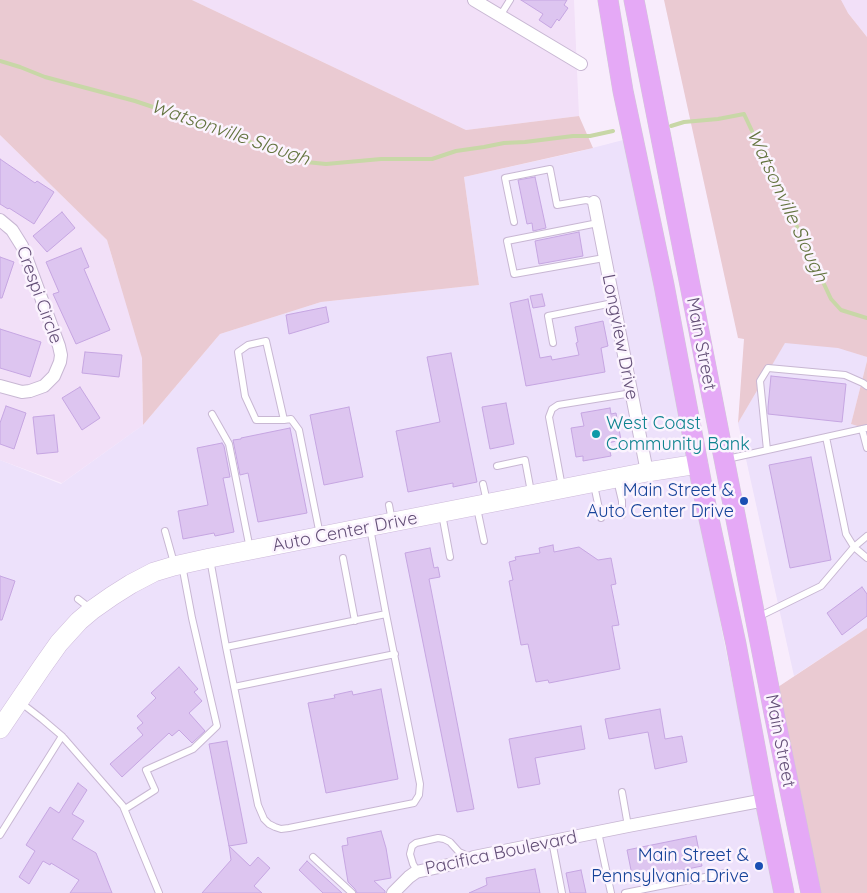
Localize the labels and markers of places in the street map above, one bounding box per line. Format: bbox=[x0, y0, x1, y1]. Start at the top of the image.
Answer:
place label: West Coast Community Bank bbox=[606, 413, 750, 456]
marker: West Coast Community Bank bbox=[590, 428, 602, 440]
place label: Main Street & Auto Center Drive bbox=[587, 480, 734, 522]
marker: Main Street & Auto Center Drive bbox=[738, 495, 750, 507]
place label: Main Street & Pennsylvania Drive bbox=[591, 845, 749, 888]
marker: Main Street & Pennsylvania Drive bbox=[753, 860, 765, 872]

